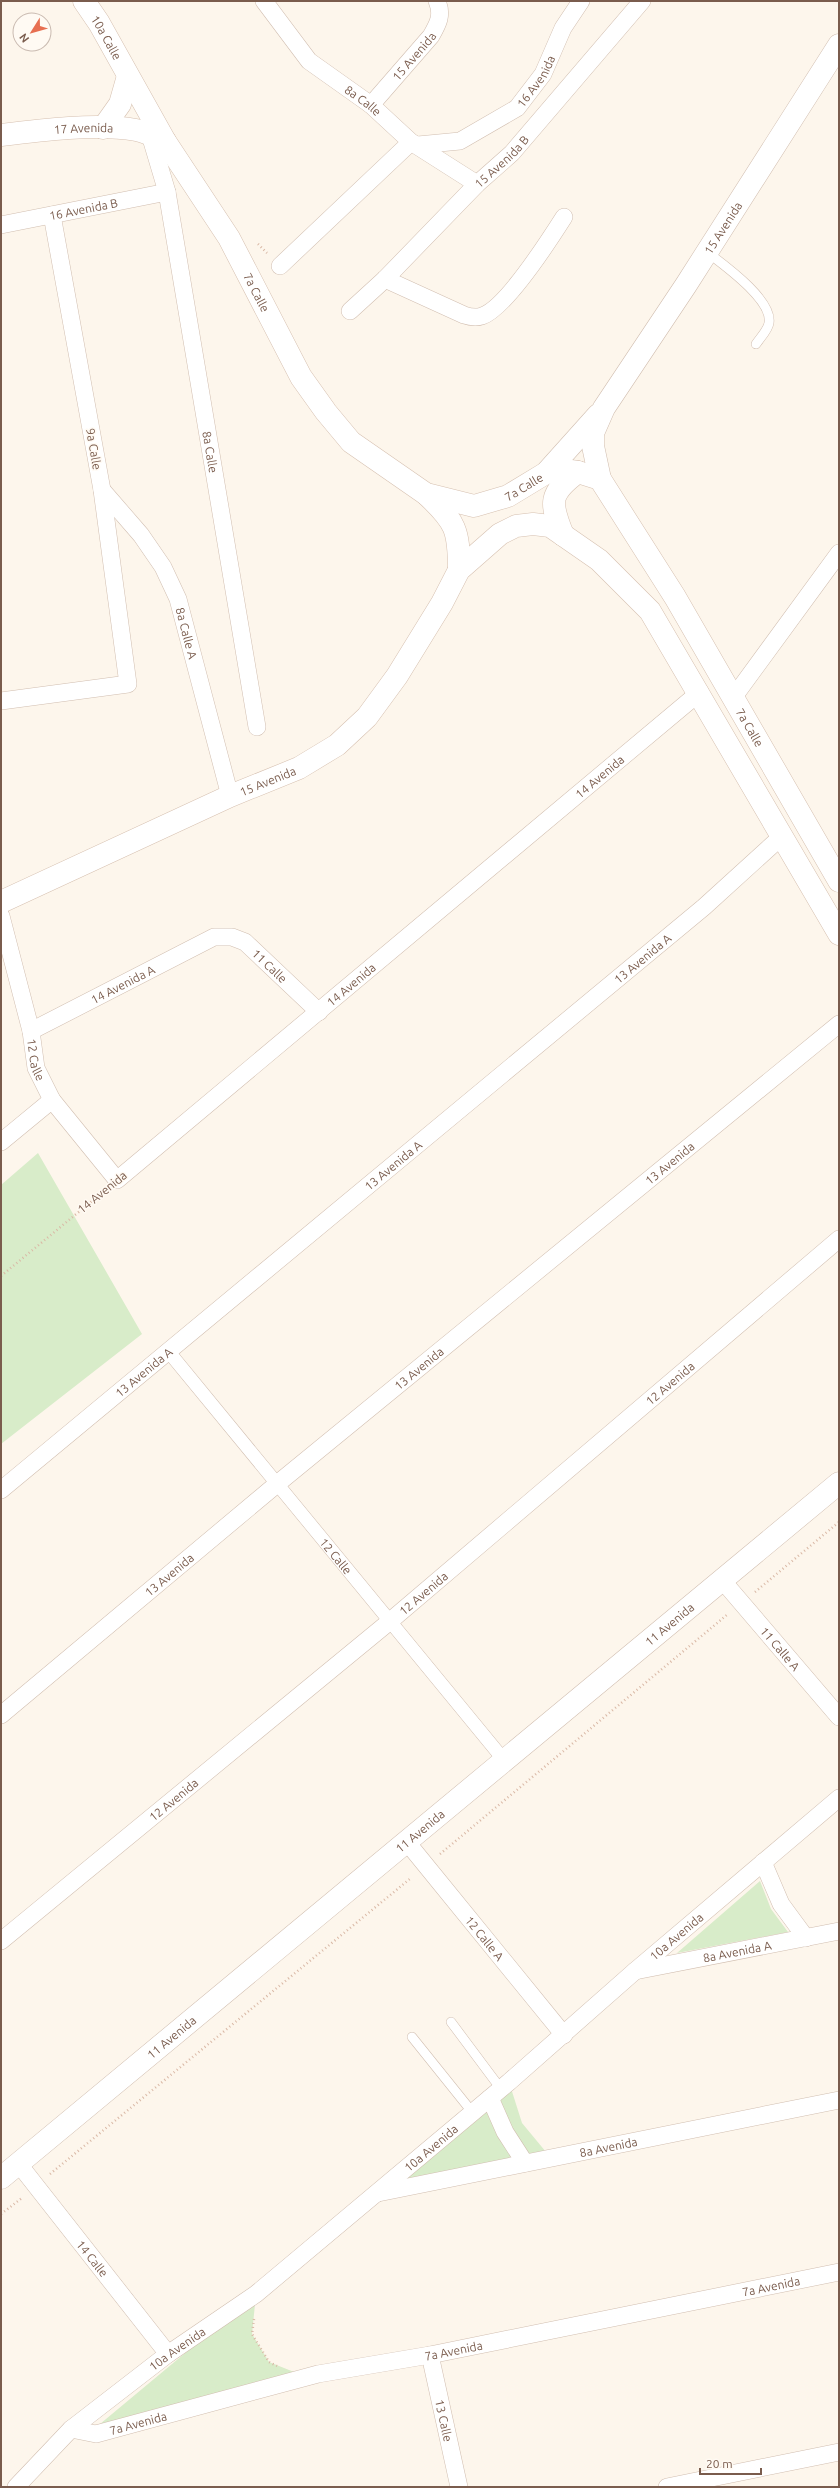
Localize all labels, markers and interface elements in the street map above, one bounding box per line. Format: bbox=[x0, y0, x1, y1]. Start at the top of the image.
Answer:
north arrow bbox=[12, 12, 52, 52]
street label: 10a Calle bbox=[89, 13, 125, 62]
street label: 15 Avenida bbox=[389, 30, 438, 83]
text: N bbox=[17, 31, 31, 45]
street label: 16 Avenida bbox=[514, 53, 557, 109]
street label: 8a Calle bbox=[343, 82, 384, 118]
street label: 17 Avenida bbox=[53, 121, 114, 136]
street label: 15 Avenida B bbox=[472, 132, 531, 190]
street label: 16 Avenida B bbox=[48, 195, 119, 222]
street label: 15 Avenida bbox=[701, 199, 744, 256]
street label: 7a Calle bbox=[242, 270, 273, 314]
street label: 9a Calle bbox=[84, 427, 104, 471]
street label: 8a Calle bbox=[201, 430, 221, 474]
street label: 7a Calle bbox=[502, 470, 545, 503]
street label: 8a Calle A bbox=[174, 606, 200, 660]
street label: 7a Calle bbox=[734, 706, 766, 749]
street label: 14 Avenida bbox=[572, 752, 626, 800]
street label: 15 Avenida bbox=[238, 764, 298, 798]
street label: 13 Avenida A bbox=[611, 931, 673, 986]
street label: 11 Calle bbox=[250, 946, 290, 985]
street label: 14 Avenida bbox=[324, 960, 378, 1008]
street label: 14 Avenida A bbox=[89, 962, 157, 1006]
street label: 12 Calle bbox=[26, 1038, 48, 1083]
street label: 13 Avenida A bbox=[362, 1138, 424, 1192]
street label: 13 Avenida bbox=[642, 1139, 697, 1187]
street label: 14 Avenida bbox=[75, 1168, 129, 1216]
street label: 13 Avenida A bbox=[112, 1344, 175, 1399]
street label: 13 Avenida bbox=[392, 1344, 446, 1392]
street label: 12 Avenida bbox=[643, 1359, 697, 1407]
street label: 12 Calle bbox=[318, 1535, 355, 1576]
street label: 13 Avenida bbox=[142, 1550, 196, 1598]
street label: 12 Avenida bbox=[396, 1569, 450, 1617]
street label: 11 Avenida bbox=[642, 1600, 696, 1648]
street label: 11 Calle A bbox=[758, 1624, 803, 1673]
street label: 12 Avenida bbox=[146, 1775, 200, 1823]
street label: 11 Avenida bbox=[393, 1807, 447, 1855]
street label: 10a Avenida bbox=[647, 1910, 705, 1962]
street label: 12 Calle A bbox=[463, 1913, 507, 1963]
street label: 8a Avenida A bbox=[702, 1938, 773, 1964]
street label: 11 Avenida bbox=[144, 2013, 198, 2061]
street label: 10a Avenida bbox=[401, 2122, 460, 2174]
street label: 8a Avenida bbox=[578, 2134, 638, 2159]
street label: 14 Calle bbox=[74, 2237, 111, 2279]
street label: 7a Avenida bbox=[741, 2274, 801, 2298]
street label: 10a Avenida bbox=[146, 2324, 207, 2373]
street label: 7a Avenida bbox=[424, 2338, 484, 2362]
street label: 13 Calle bbox=[433, 2398, 455, 2443]
street label: 7a Avenida bbox=[108, 2409, 168, 2437]
scale bar bbox=[700, 2450, 761, 2476]
text: 20 m bbox=[706, 2457, 733, 2470]

